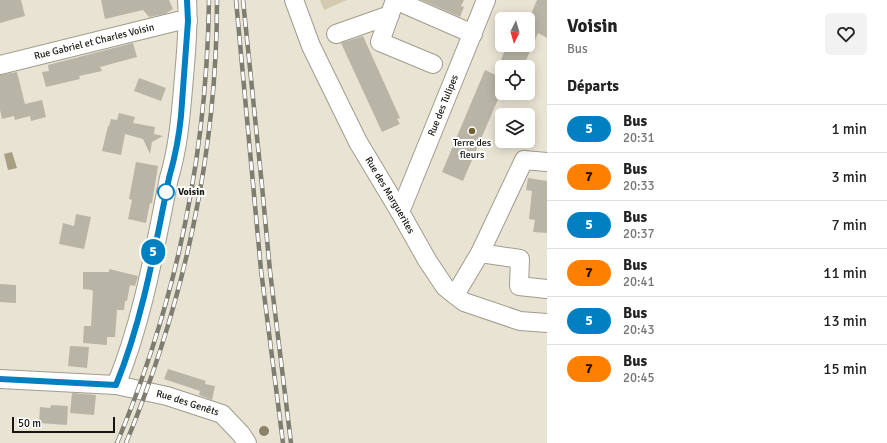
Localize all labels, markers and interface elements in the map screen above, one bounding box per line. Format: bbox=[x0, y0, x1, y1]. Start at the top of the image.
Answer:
north arrow bbox=[495, 12, 535, 52]
map controls bbox=[495, 12, 535, 148]
button: heart bbox=[825, 13, 867, 55]
text: Voisin bbox=[567, 14, 618, 38]
street label: Rue Gabriel et Charles Voisin bbox=[33, 21, 155, 62]
text: Bus bbox=[567, 41, 588, 57]
button: locate bbox=[495, 60, 535, 100]
street label: Rue des Tulipes bbox=[425, 72, 461, 138]
text: Départs bbox=[567, 77, 619, 95]
button: layers bbox=[495, 108, 535, 148]
text: Bus bbox=[623, 112, 647, 130]
text: 5 bbox=[585, 120, 593, 137]
text: 1 min bbox=[831, 120, 867, 138]
marker: Terre des fleurs bbox=[467, 126, 477, 136]
text: 20:31 bbox=[623, 130, 655, 146]
place label: Terre des fleurs bbox=[453, 137, 492, 161]
street label: Rue des Marguerites bbox=[362, 155, 417, 236]
text: Bus bbox=[623, 160, 647, 178]
text: 7 bbox=[585, 168, 593, 185]
text: 3 min bbox=[831, 168, 867, 186]
text: 20:33 bbox=[623, 178, 655, 194]
marker: Voisin bbox=[157, 183, 175, 201]
place label: Voisin bbox=[178, 186, 205, 198]
text: Bus bbox=[623, 208, 647, 226]
text: 5 bbox=[585, 216, 593, 233]
text: 7 min bbox=[831, 216, 867, 234]
text: 20:37 bbox=[623, 226, 655, 242]
line badge: 5 bbox=[140, 239, 166, 265]
text: 5 bbox=[149, 243, 157, 260]
text: Bus bbox=[623, 256, 647, 274]
text: 7 bbox=[585, 264, 593, 281]
text: 11 min bbox=[823, 264, 867, 282]
text: 20:41 bbox=[623, 274, 655, 290]
text: Bus bbox=[623, 304, 647, 322]
text: 5 bbox=[585, 312, 593, 329]
text: 13 min bbox=[823, 312, 867, 330]
text: 20:43 bbox=[623, 322, 655, 338]
text: Bus bbox=[623, 352, 647, 370]
text: 7 bbox=[585, 360, 593, 377]
text: 15 min bbox=[823, 360, 867, 378]
text: 20:45 bbox=[623, 370, 655, 386]
street label: Rue des Genêts bbox=[155, 388, 221, 419]
scale bar bbox=[12, 415, 115, 434]
text: 50 m bbox=[18, 417, 41, 430]

